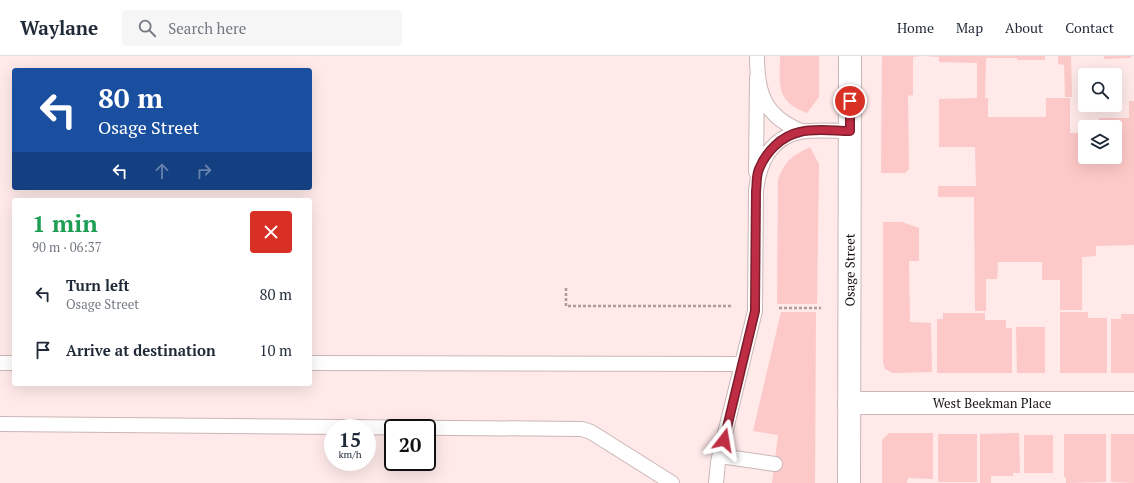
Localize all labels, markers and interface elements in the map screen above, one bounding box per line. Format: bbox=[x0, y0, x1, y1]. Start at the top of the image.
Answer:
search box bbox=[122, 10, 402, 46]
text: Waylane bbox=[20, 15, 98, 40]
icon: search bbox=[136, 17, 158, 39]
text: Search here bbox=[168, 18, 246, 38]
text: Home bbox=[897, 18, 934, 37]
text: Map bbox=[956, 18, 983, 37]
text: About bbox=[1005, 18, 1043, 37]
text: Contact bbox=[1065, 18, 1114, 37]
map controls bbox=[1078, 68, 1122, 164]
button: search bbox=[1078, 68, 1122, 112]
text: 80 m bbox=[98, 79, 163, 116]
icon: left bbox=[32, 84, 84, 136]
pin bbox=[833, 84, 867, 118]
icon: arrive bbox=[839, 90, 861, 112]
text: Osage Street bbox=[98, 115, 199, 139]
button: layers bbox=[1078, 120, 1122, 164]
icon: left bbox=[109, 160, 131, 182]
icon: ahead bbox=[151, 160, 173, 182]
icon: right bbox=[193, 160, 215, 182]
text: 1 min bbox=[32, 207, 98, 239]
button: close bbox=[250, 211, 292, 253]
street label: Osage Street bbox=[840, 233, 859, 307]
text: 90 m · 06:37 bbox=[32, 238, 102, 256]
text: Turn left bbox=[66, 275, 130, 295]
icon: left bbox=[32, 283, 54, 305]
text: 80 m bbox=[259, 284, 292, 304]
text: Osage Street bbox=[66, 295, 139, 313]
icon: arrive bbox=[32, 339, 54, 361]
text: Arrive at destination bbox=[66, 340, 216, 360]
text: 10 m bbox=[259, 340, 292, 360]
street label: West Beekman Place bbox=[933, 394, 1051, 412]
speed limit sign: 20 bbox=[384, 419, 436, 471]
position arrow bbox=[703, 419, 745, 461]
text: 15 bbox=[339, 426, 361, 453]
text: km/h bbox=[338, 448, 362, 461]

